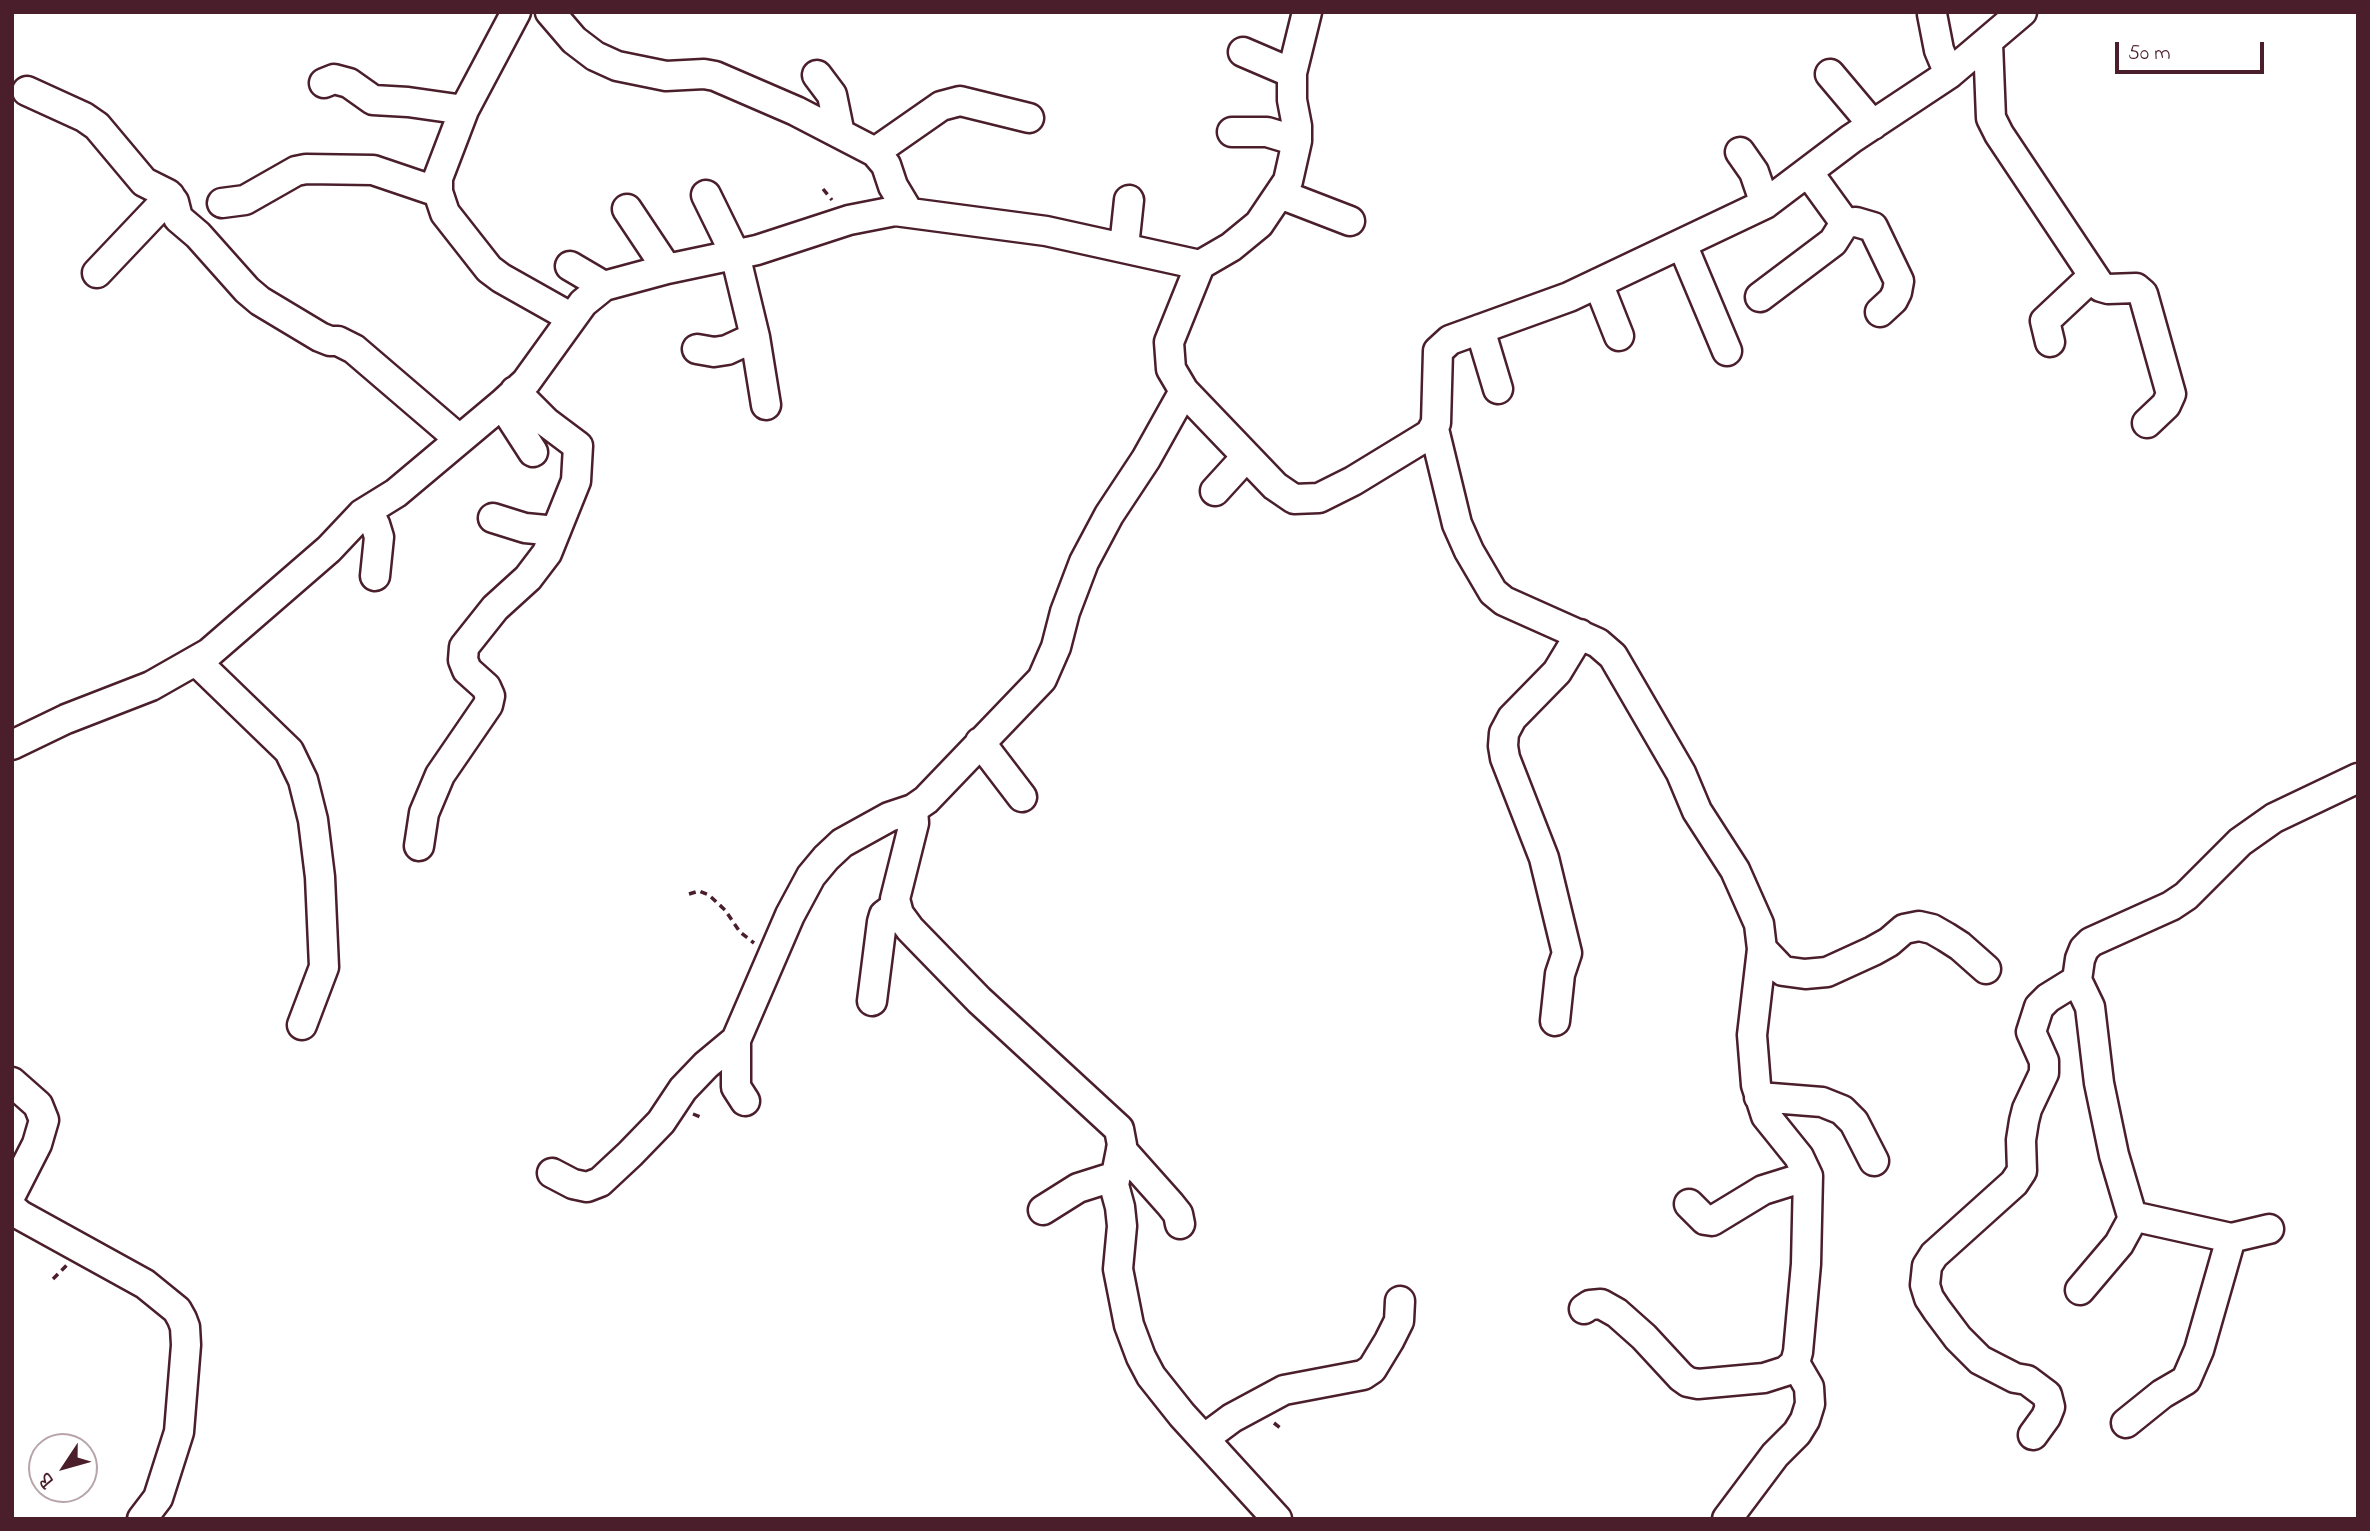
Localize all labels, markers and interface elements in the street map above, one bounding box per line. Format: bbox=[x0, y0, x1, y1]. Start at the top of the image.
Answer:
scale bar bbox=[2118, 28, 2267, 72]
text: 50 m bbox=[2128, 39, 2171, 69]
north arrow bbox=[28, 1433, 98, 1503]
text: B bbox=[33, 1466, 62, 1493]

